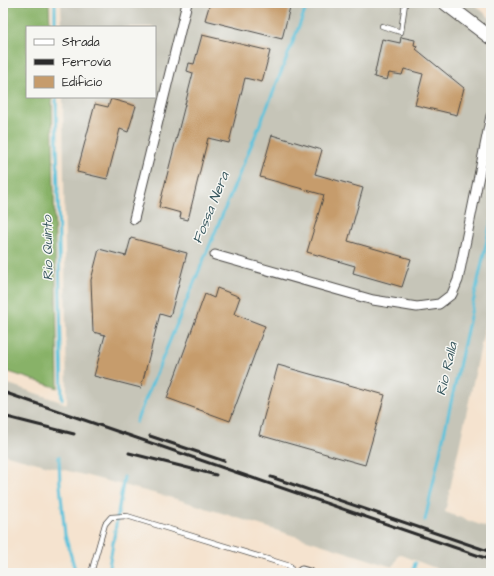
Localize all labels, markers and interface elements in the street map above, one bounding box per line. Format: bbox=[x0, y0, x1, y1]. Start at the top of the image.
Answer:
legend bbox=[26, 26, 156, 98]
text: Strada bbox=[62, 34, 100, 51]
text: Ferrovia bbox=[62, 54, 111, 71]
text: Edificio bbox=[62, 74, 102, 91]
water label: Fossa Nera bbox=[188, 168, 235, 247]
water label: Rio Quinto bbox=[37, 214, 59, 281]
water label: Rio Ralla bbox=[431, 339, 463, 398]

